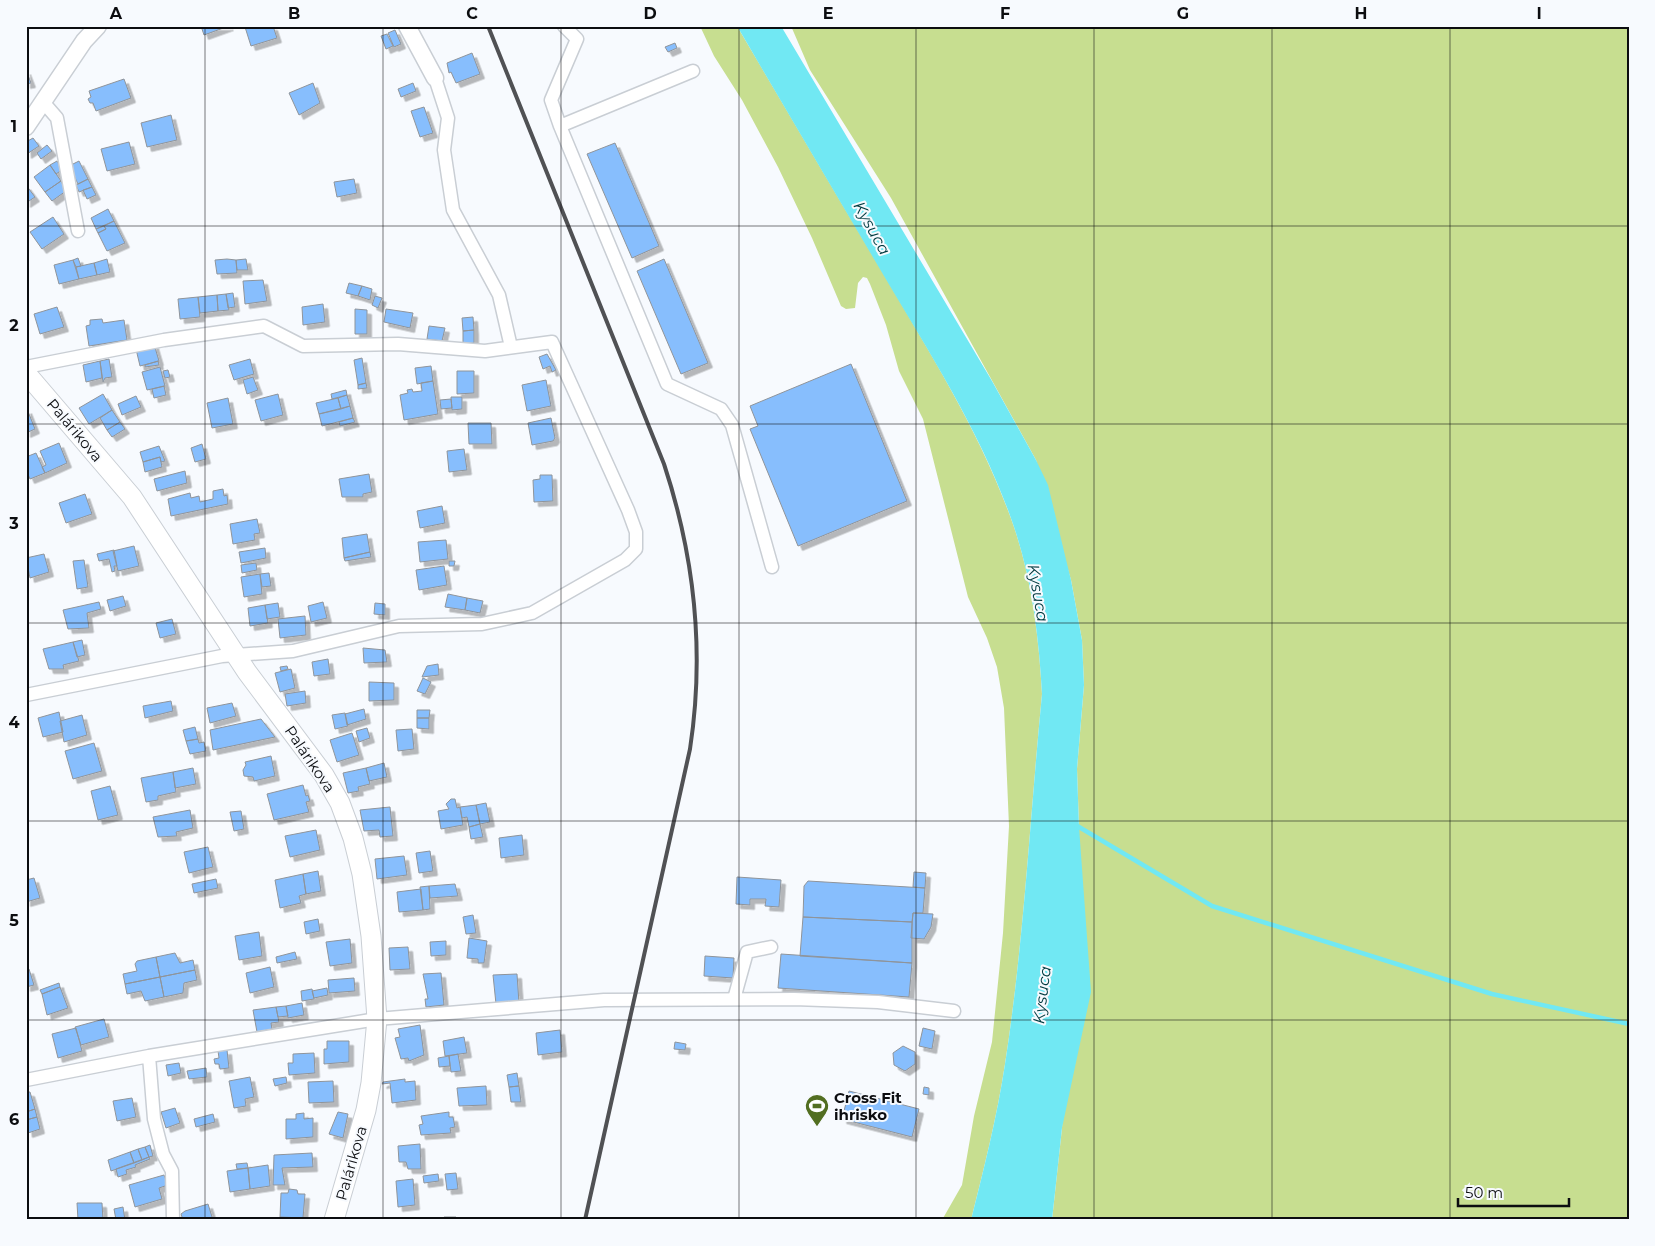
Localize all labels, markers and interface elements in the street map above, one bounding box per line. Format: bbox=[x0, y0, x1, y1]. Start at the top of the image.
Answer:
text: A bbox=[109, 4, 123, 23]
text: B bbox=[288, 4, 300, 23]
text: C bbox=[466, 4, 478, 23]
text: D bbox=[643, 4, 657, 23]
text: E bbox=[823, 4, 833, 23]
text: F bbox=[1000, 4, 1010, 23]
text: G bbox=[1177, 4, 1189, 23]
text: H bbox=[1355, 4, 1367, 23]
text: I bbox=[1536, 4, 1542, 23]
text: 1 bbox=[11, 117, 17, 136]
water label: Kysuca bbox=[850, 198, 894, 258]
text: 2 bbox=[9, 316, 19, 335]
street label: Palárikova bbox=[43, 394, 107, 466]
text: 3 bbox=[8, 514, 19, 533]
water label: Kysuca bbox=[1024, 563, 1052, 623]
text: 4 bbox=[8, 713, 20, 732]
street label: Palárikova bbox=[281, 722, 339, 796]
text: 5 bbox=[9, 911, 19, 930]
water label: Kysuca bbox=[1029, 965, 1055, 1025]
place label: Cross Fit ihrisko bbox=[834, 1088, 902, 1124]
sports icon: Cross Fit ihrisko bbox=[804, 1093, 830, 1127]
text: 6 bbox=[9, 1110, 19, 1129]
street label: Palárikova bbox=[331, 1123, 371, 1203]
scale bar bbox=[1458, 1176, 1569, 1208]
text: 50 m bbox=[1465, 1183, 1503, 1202]

